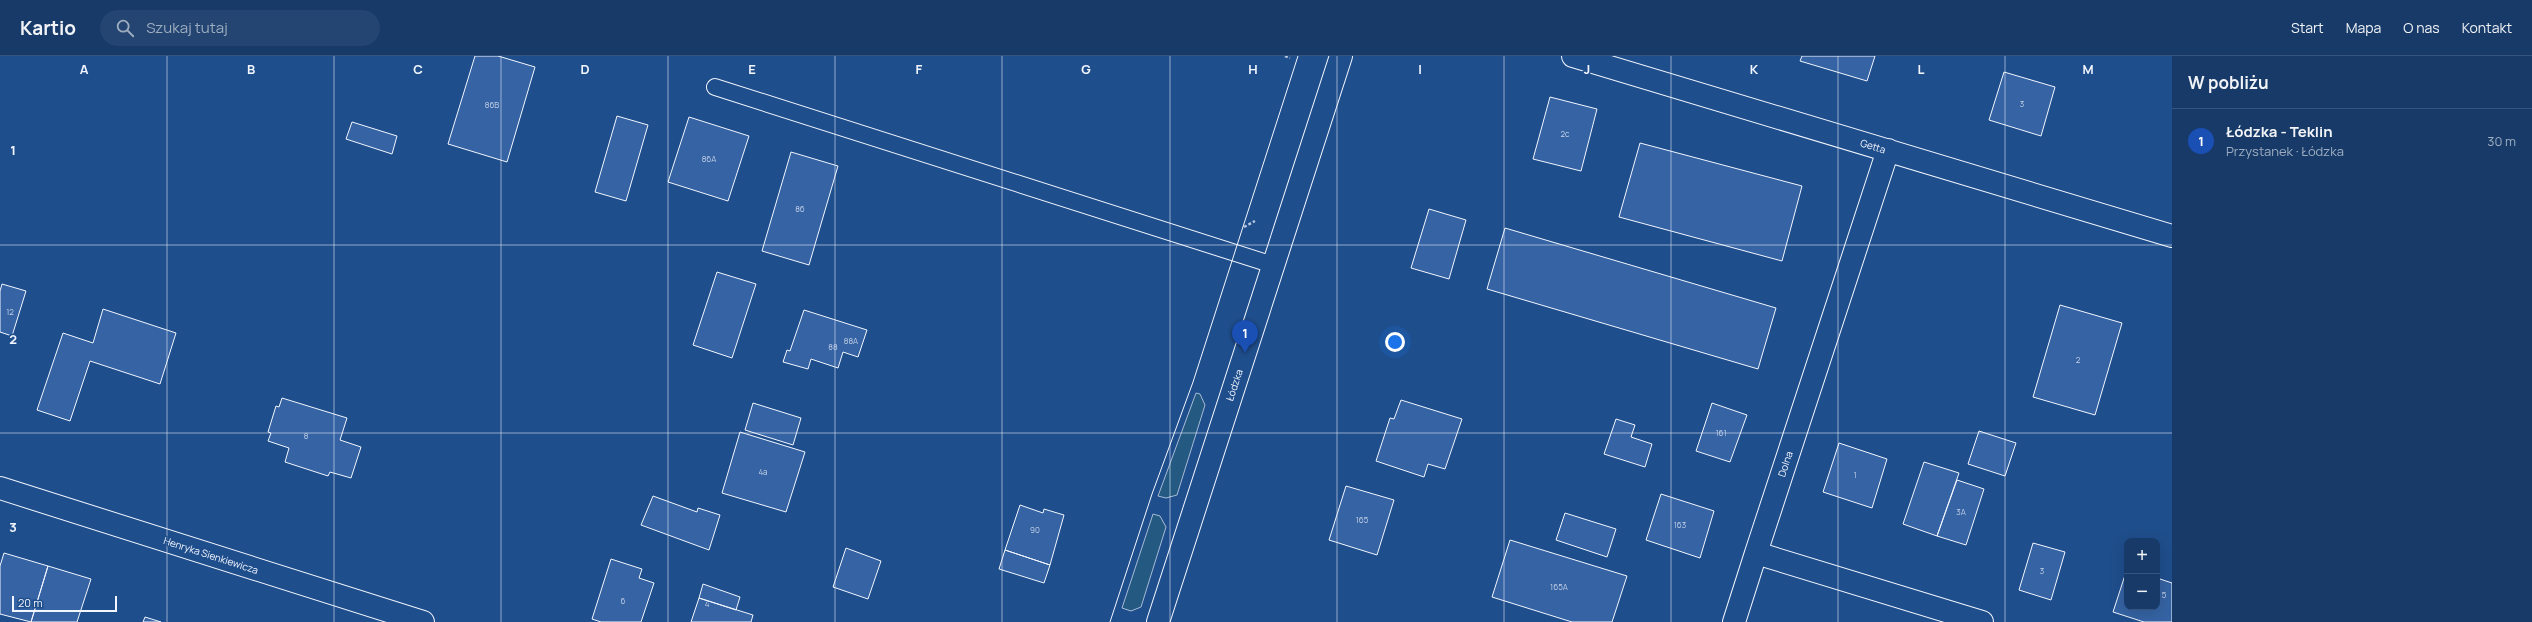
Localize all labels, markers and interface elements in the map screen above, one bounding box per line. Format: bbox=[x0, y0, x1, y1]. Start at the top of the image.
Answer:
search box bbox=[100, 10, 380, 46]
text: Kartio bbox=[20, 15, 76, 41]
icon: search bbox=[114, 17, 136, 39]
text: Szukaj tutaj bbox=[146, 17, 228, 38]
text: Start bbox=[2291, 18, 2324, 37]
text: Mapa bbox=[2346, 18, 2381, 37]
text: O nas bbox=[2403, 18, 2440, 37]
text: Kontakt bbox=[2462, 18, 2512, 37]
text: A bbox=[80, 60, 89, 78]
text: B bbox=[247, 60, 255, 78]
text: C bbox=[413, 60, 423, 78]
text: D bbox=[580, 60, 590, 78]
text: E bbox=[748, 60, 756, 78]
text: F bbox=[916, 60, 923, 78]
text: G bbox=[1081, 60, 1091, 78]
text: H bbox=[1248, 60, 1258, 78]
text: I bbox=[1418, 60, 1422, 78]
text: J bbox=[1584, 60, 1590, 78]
text: K bbox=[1750, 60, 1759, 78]
text: L bbox=[1918, 60, 1925, 78]
text: M bbox=[2082, 60, 2094, 78]
text: W pobliżu bbox=[2188, 71, 2269, 94]
house number: 3 bbox=[2020, 98, 2024, 109]
house number: 86B bbox=[485, 99, 499, 110]
text: Łódzka - Teklin bbox=[2226, 121, 2333, 142]
house number: 2c bbox=[1561, 128, 1570, 139]
text: 1 bbox=[2198, 132, 2204, 150]
text: 30 m bbox=[2487, 132, 2516, 150]
street label: Getta bbox=[1859, 136, 1887, 156]
text: 1 bbox=[10, 141, 16, 159]
text: Przystanek · Łódzka bbox=[2226, 142, 2344, 160]
house number: 86A bbox=[702, 153, 716, 164]
house number: 86 bbox=[795, 203, 805, 214]
house number: 12 bbox=[6, 306, 14, 317]
pin: 1 bbox=[1232, 320, 1258, 353]
text: 2 bbox=[9, 330, 17, 348]
your location bbox=[1385, 332, 1405, 352]
house number: 88A bbox=[844, 335, 858, 346]
house number: 88 bbox=[828, 341, 838, 352]
house number: 2 bbox=[2076, 354, 2081, 365]
street label: Łódzka bbox=[1222, 367, 1246, 403]
house number: 161 bbox=[1715, 427, 1727, 438]
house number: 8 bbox=[304, 430, 309, 441]
street label: Dolna bbox=[1774, 449, 1796, 479]
house number: 4a bbox=[758, 466, 768, 477]
house number: 1 bbox=[1853, 469, 1857, 480]
house number: 3A bbox=[1956, 506, 1966, 517]
house number: 165 bbox=[1356, 514, 1369, 525]
text: 3 bbox=[9, 518, 17, 536]
house number: 163 bbox=[1674, 519, 1686, 530]
house number: 90 bbox=[1030, 524, 1040, 535]
street label: Henryka Sienkiewicza bbox=[162, 533, 260, 577]
map controls bbox=[2124, 538, 2160, 610]
button: + bbox=[2124, 538, 2160, 574]
house number: 3 bbox=[2040, 565, 2044, 576]
button: − bbox=[2124, 574, 2160, 610]
house number: 165A bbox=[1550, 581, 1568, 592]
house number: 5 bbox=[2162, 589, 2167, 600]
scale bar bbox=[12, 594, 117, 613]
text: 20 m bbox=[18, 595, 43, 610]
house number: 6 bbox=[621, 595, 626, 606]
house number: 4 bbox=[705, 598, 710, 609]

